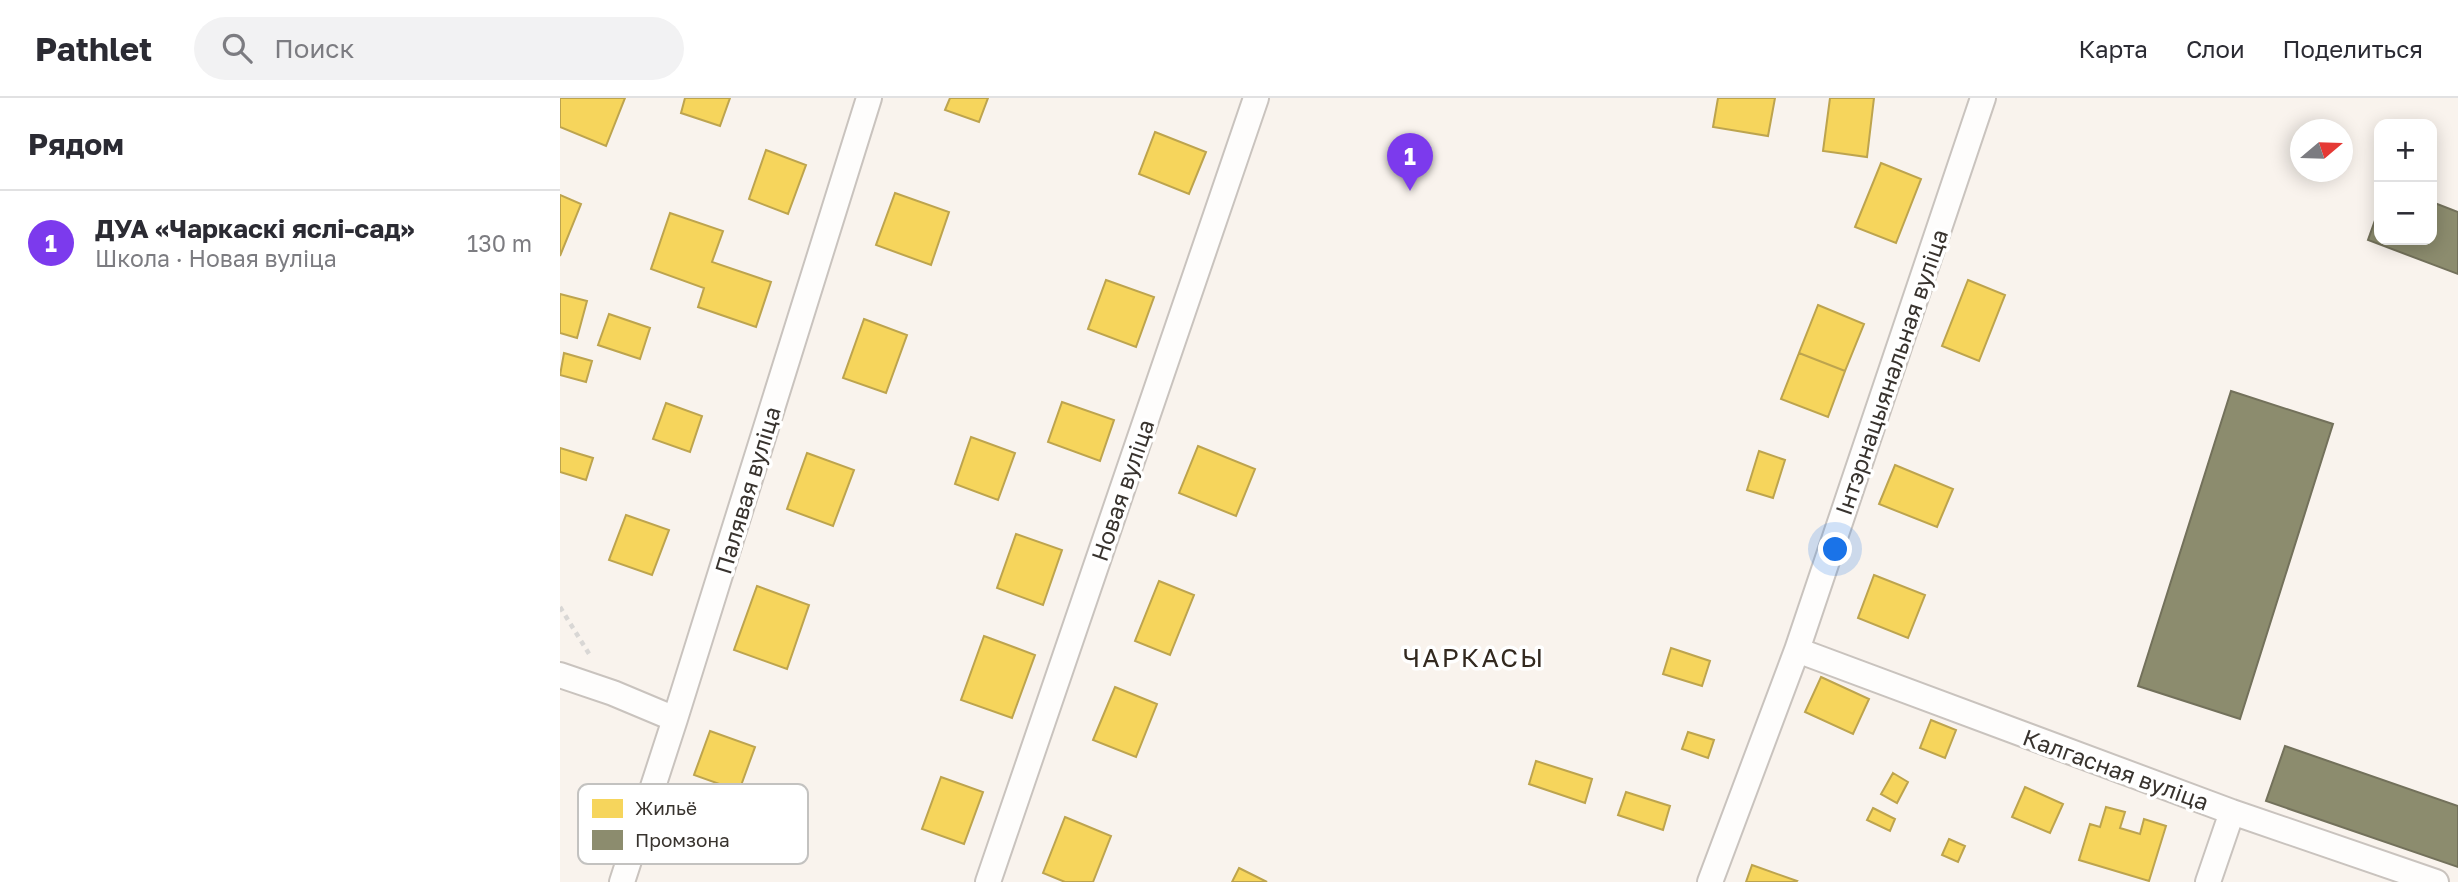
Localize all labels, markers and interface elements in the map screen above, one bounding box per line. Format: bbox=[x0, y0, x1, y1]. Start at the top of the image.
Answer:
search box bbox=[194, 17, 684, 80]
text: Pathlet bbox=[35, 29, 152, 68]
icon: search bbox=[218, 29, 256, 67]
text: Поиск bbox=[274, 33, 354, 64]
text: Карта bbox=[2078, 34, 2148, 63]
text: Слои bbox=[2186, 34, 2245, 63]
text: Поделиться bbox=[2283, 34, 2423, 63]
north arrow bbox=[2290, 119, 2353, 182]
map controls bbox=[2374, 119, 2437, 245]
button: + bbox=[2374, 119, 2437, 182]
text: Рядом bbox=[28, 126, 124, 162]
pin: 1 bbox=[1387, 133, 1433, 191]
button: − bbox=[2374, 182, 2437, 245]
text: ДУА «Чаркаскі яслі-сад» bbox=[95, 213, 415, 244]
street label: Інтэрнацыянальная вуліца bbox=[1829, 225, 1953, 519]
text: 1 bbox=[45, 229, 57, 257]
text: 130 m bbox=[467, 229, 532, 257]
text: Школа · Новая вуліца bbox=[95, 244, 337, 272]
street label: Палявая вуліца bbox=[708, 403, 786, 577]
street label: Новая вуліца bbox=[1085, 415, 1159, 565]
your location bbox=[1818, 532, 1852, 566]
district label: ЧАРКАСЫ bbox=[1403, 642, 1545, 673]
street label: Калгасная вуліца bbox=[2019, 722, 2213, 816]
legend bbox=[578, 784, 808, 864]
text: Жильё bbox=[635, 796, 697, 819]
text: Промзона bbox=[635, 828, 730, 851]

